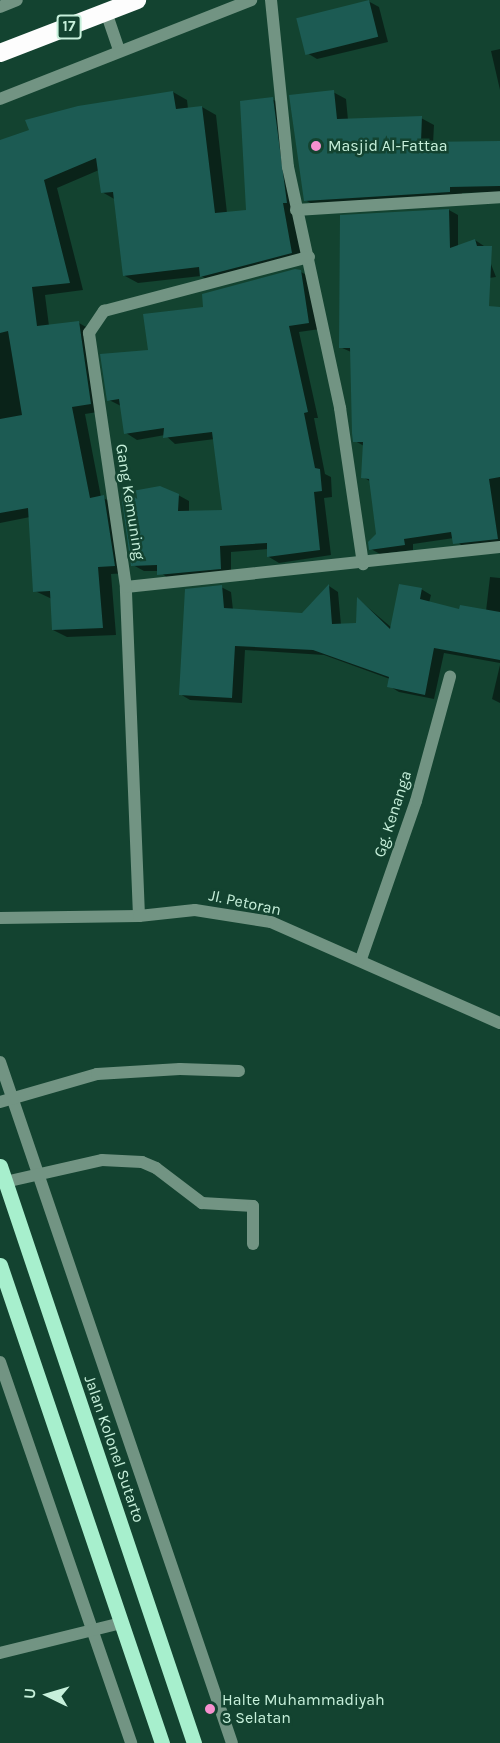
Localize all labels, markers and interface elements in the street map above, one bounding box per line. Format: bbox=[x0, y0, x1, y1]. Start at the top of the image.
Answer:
road number: 17 bbox=[56, 15, 82, 39]
place label: Masjid Al-Fattaa bbox=[328, 136, 448, 156]
marker: Masjid Al-Fattaa bbox=[309, 139, 323, 153]
street label: Gang Kemuning bbox=[111, 443, 149, 561]
street label: Gg. Kenanga bbox=[370, 768, 416, 860]
street label: Jl. Petoran bbox=[207, 886, 283, 920]
street label: Jalan Kolonel Sutarto bbox=[80, 1373, 148, 1525]
north arrow bbox=[18, 1665, 78, 1725]
text: U bbox=[20, 1687, 40, 1700]
place label: Halte Muhammadiyah 3 Selatan bbox=[222, 1690, 385, 1728]
marker: Halte Muhammadiyah 3 Selatan bbox=[203, 1702, 217, 1716]

